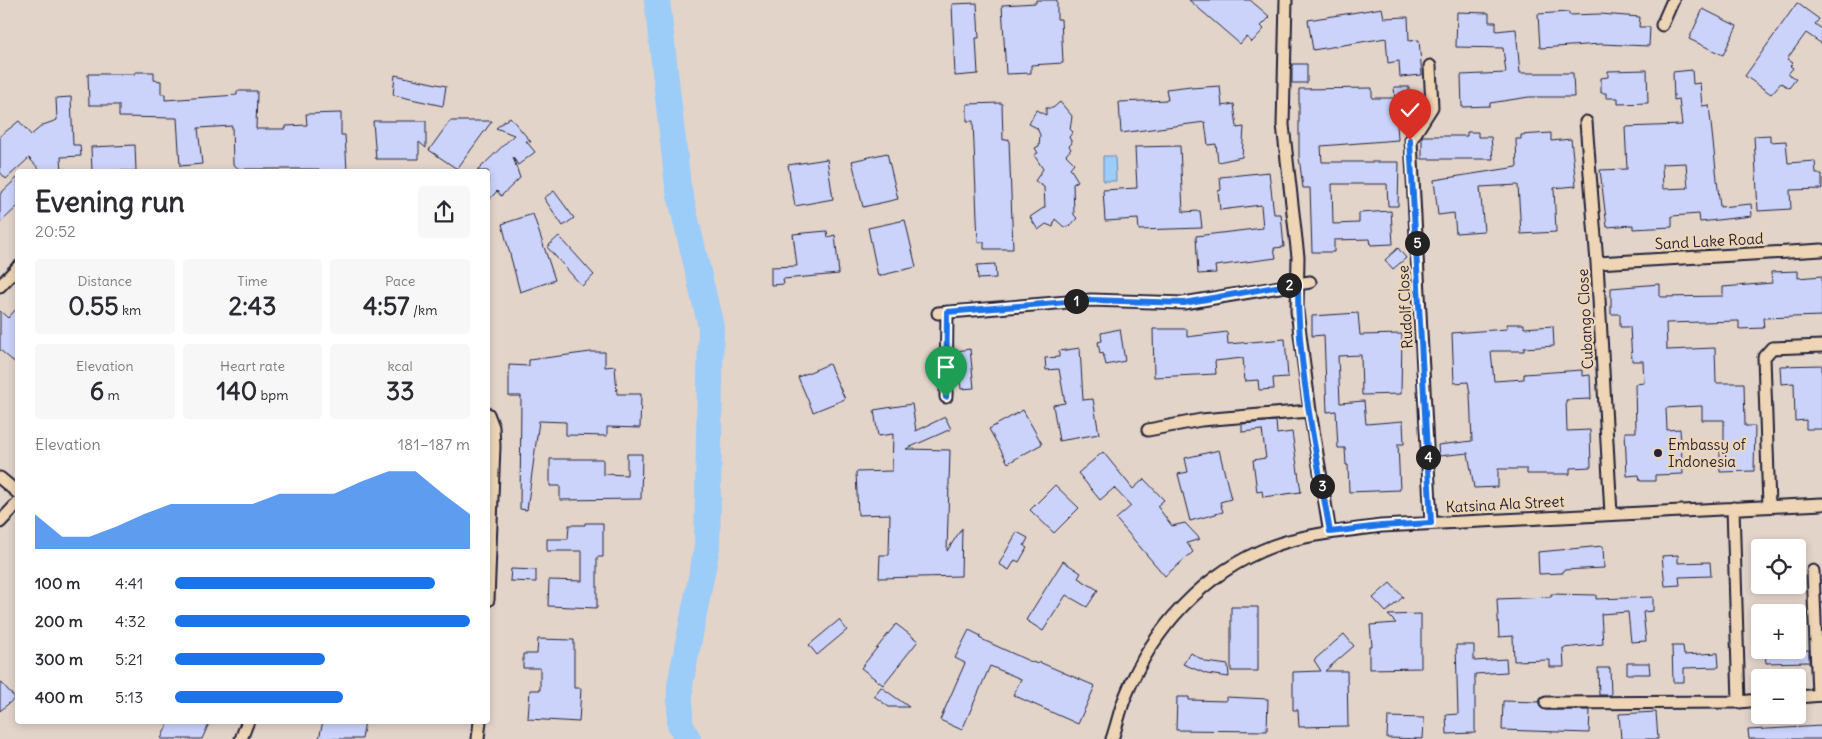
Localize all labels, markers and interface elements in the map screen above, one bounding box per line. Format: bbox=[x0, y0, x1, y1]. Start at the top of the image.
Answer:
pin bbox=[1389, 89, 1431, 140]
icon: check bbox=[1396, 96, 1424, 124]
text: Evening run bbox=[35, 184, 185, 220]
button: share bbox=[418, 186, 470, 238]
text: 20:52 bbox=[35, 221, 76, 241]
street label: Sand Lake Road bbox=[1654, 229, 1764, 253]
pin: 5 bbox=[1404, 230, 1430, 256]
text: 5 bbox=[1413, 234, 1422, 252]
street label: Rudolf Close bbox=[1393, 265, 1417, 349]
street label: Cubango Close bbox=[1573, 268, 1597, 370]
text: Distance bbox=[77, 272, 132, 290]
text: Time bbox=[237, 272, 268, 290]
text: Pace bbox=[385, 272, 415, 290]
pin: 2 bbox=[1276, 272, 1302, 298]
text: 2 bbox=[1286, 276, 1293, 294]
pin: 1 bbox=[1064, 288, 1088, 314]
text: 0.55 bbox=[68, 290, 119, 322]
text: 2:43 bbox=[228, 290, 277, 322]
text: 4:57 bbox=[363, 290, 410, 322]
text: 1 bbox=[1074, 292, 1079, 310]
text: km bbox=[119, 301, 141, 319]
text: /km bbox=[410, 301, 437, 319]
pin bbox=[925, 346, 967, 397]
icon: arrive bbox=[932, 353, 960, 381]
text: Elevation bbox=[76, 357, 134, 375]
text: Heart rate bbox=[220, 357, 285, 375]
text: kcal bbox=[388, 357, 413, 375]
text: 6 bbox=[90, 375, 104, 407]
text: 140 bbox=[216, 375, 257, 407]
text: 33 bbox=[386, 375, 414, 407]
text: m bbox=[104, 386, 120, 404]
text: bpm bbox=[257, 386, 289, 404]
text: Elevation bbox=[35, 434, 101, 454]
text: 181–187 m bbox=[398, 434, 470, 454]
place label: Embassy of Indonesia bbox=[1668, 435, 1747, 471]
pin: 4 bbox=[1416, 444, 1440, 470]
marker: Embassy of Indonesia bbox=[1652, 447, 1664, 459]
text: 4 bbox=[1424, 448, 1433, 466]
pin: 3 bbox=[1310, 474, 1334, 498]
text: 3 bbox=[1319, 477, 1326, 495]
street label: Katsina Ala Street bbox=[1445, 491, 1565, 517]
map controls bbox=[1751, 539, 1806, 724]
button: locate bbox=[1751, 539, 1806, 594]
text: 100 m bbox=[35, 573, 80, 593]
text: 4:41 bbox=[115, 573, 143, 593]
button: + bbox=[1751, 604, 1806, 659]
text: 200 m bbox=[35, 611, 83, 631]
text: 4:32 bbox=[115, 611, 146, 631]
text: 300 m bbox=[35, 649, 83, 669]
text: 5:21 bbox=[115, 649, 143, 669]
button: − bbox=[1751, 669, 1806, 724]
text: 400 m bbox=[35, 687, 83, 707]
text: 5:13 bbox=[115, 687, 143, 707]

